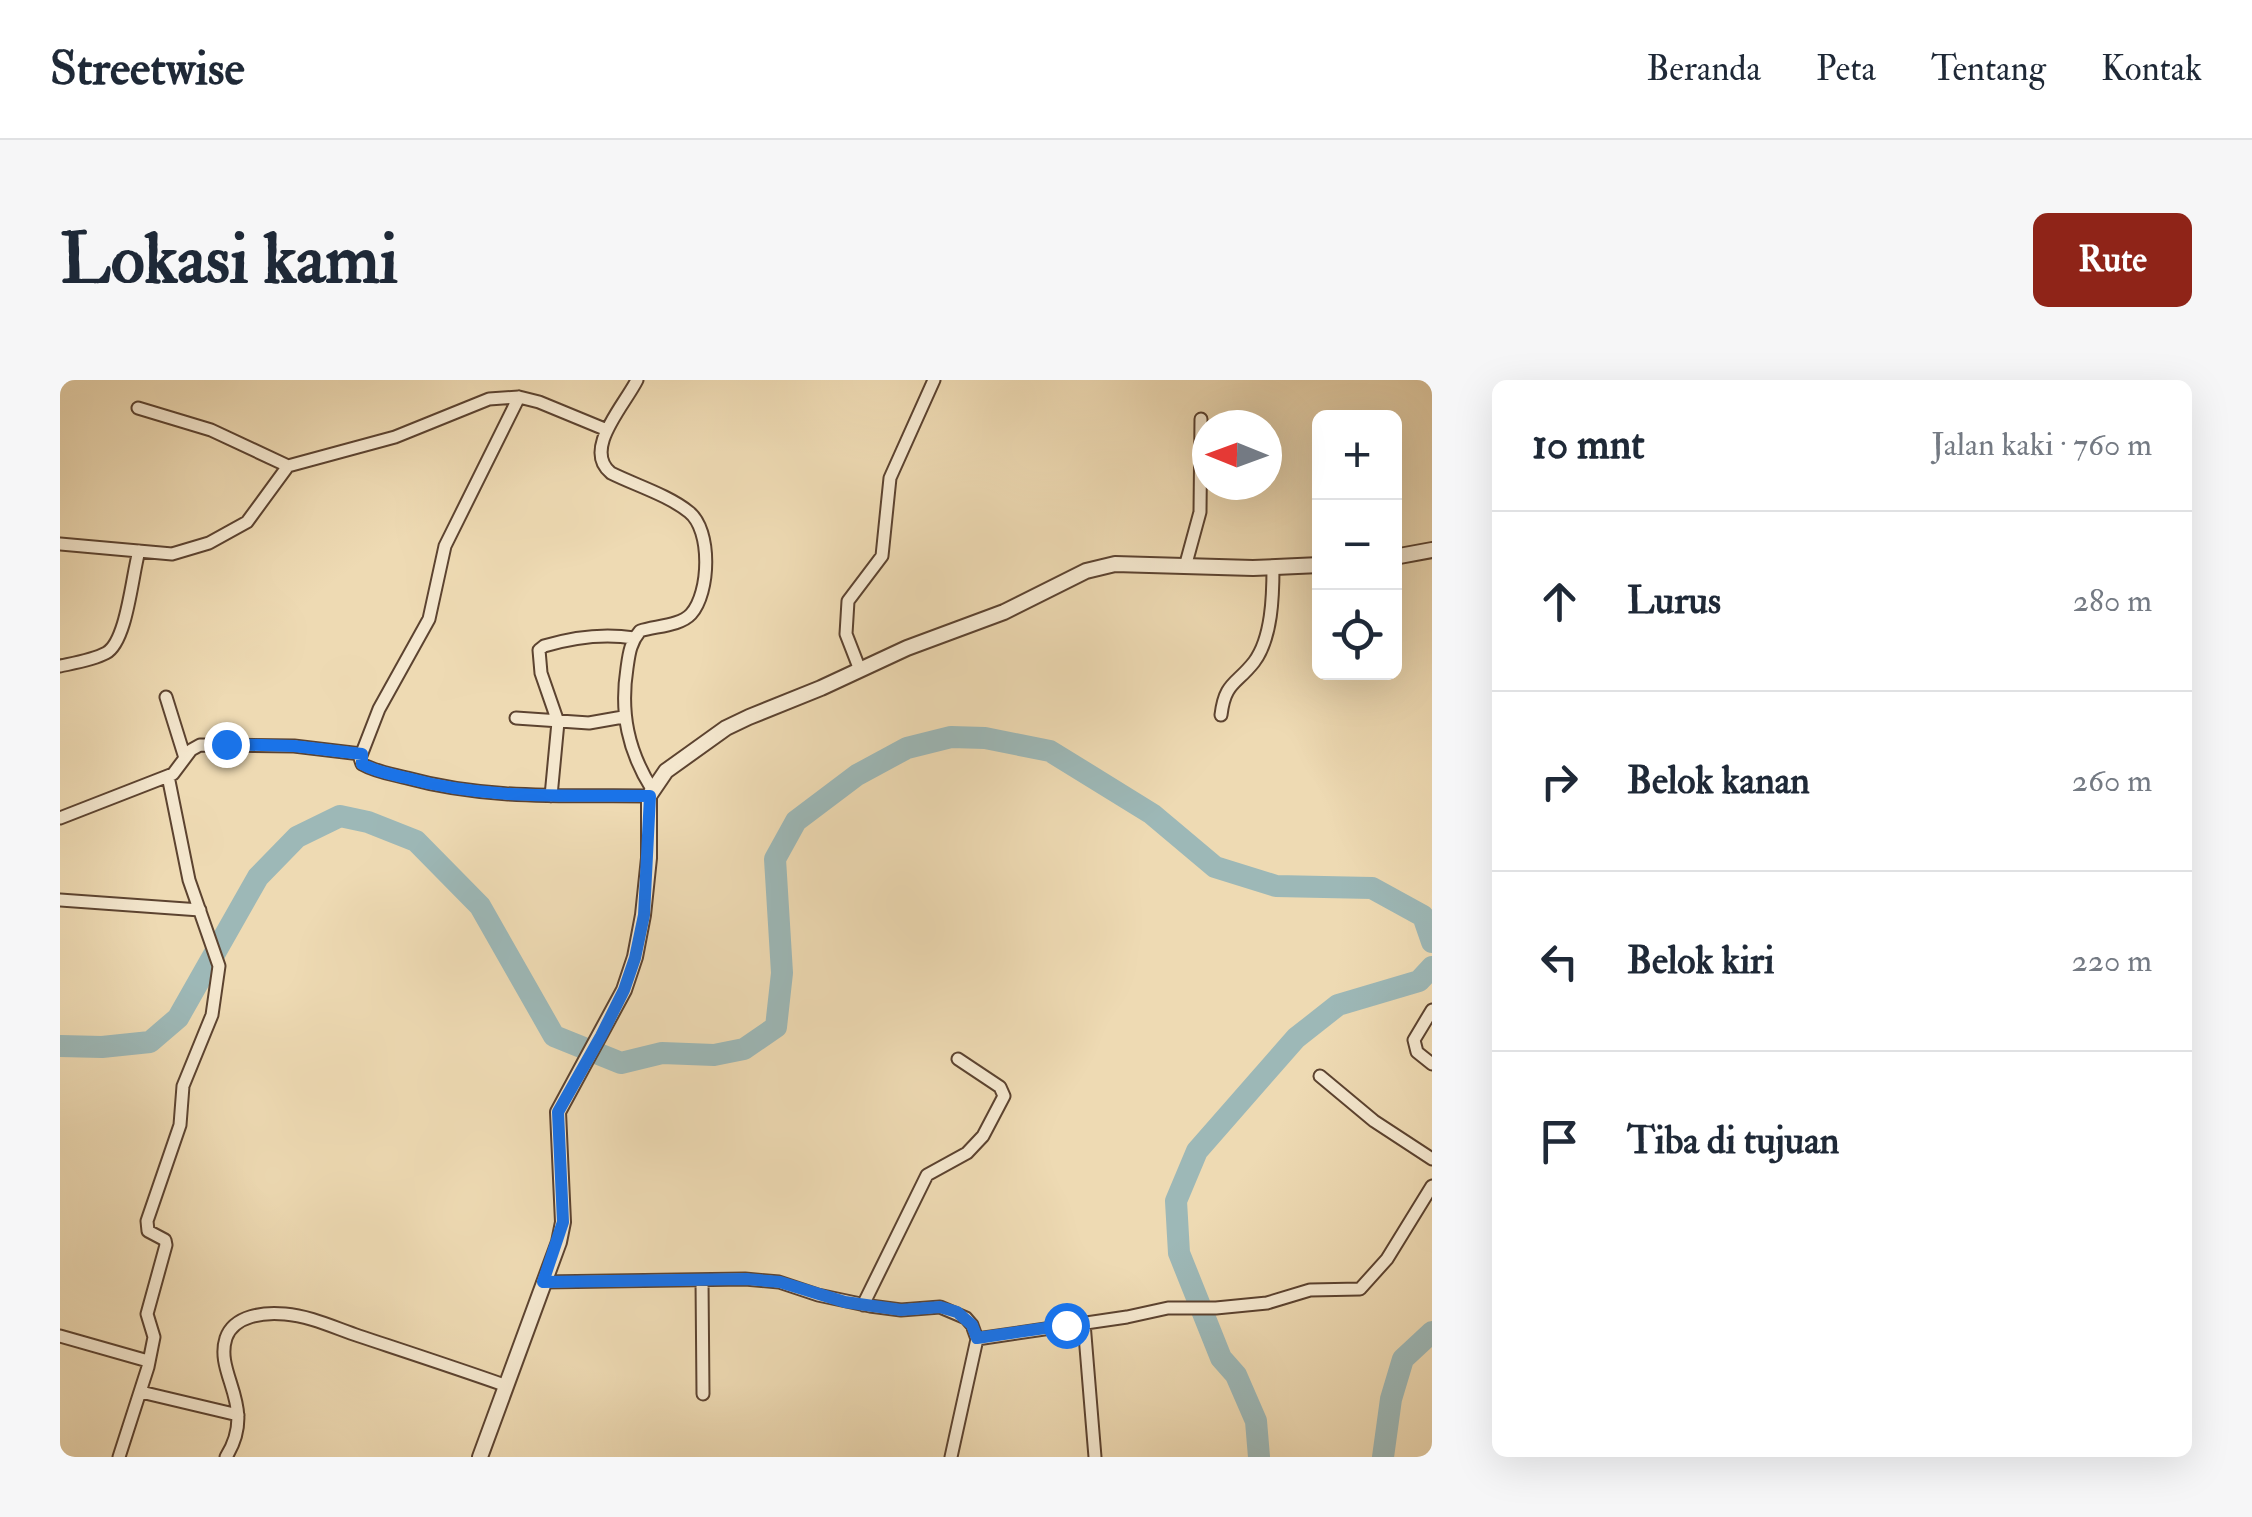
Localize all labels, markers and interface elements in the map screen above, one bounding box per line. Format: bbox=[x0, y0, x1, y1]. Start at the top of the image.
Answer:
text: Streetwise bbox=[50, 39, 245, 99]
text: Beranda bbox=[1646, 47, 1761, 91]
text: Peta bbox=[1816, 47, 1876, 91]
text: Tentang bbox=[1931, 47, 2046, 91]
text: Kontak bbox=[2101, 47, 2202, 91]
button: Rute bbox=[2033, 213, 2192, 307]
text: Lokasi kami bbox=[60, 216, 398, 304]
north arrow bbox=[1192, 410, 1282, 500]
map controls bbox=[1312, 410, 1402, 680]
button: + bbox=[1312, 410, 1402, 500]
text: 10 mnt bbox=[1532, 419, 1645, 471]
text: Jalan kaki · 760 m bbox=[1931, 425, 2152, 465]
button: − bbox=[1312, 500, 1402, 590]
icon: ahead bbox=[1532, 574, 1587, 629]
text: Lurus bbox=[1627, 577, 1721, 625]
text: 280 m bbox=[2073, 581, 2152, 621]
button: locate bbox=[1312, 590, 1402, 680]
route end bbox=[204, 722, 250, 768]
icon: right bbox=[1532, 754, 1587, 809]
text: Belok kanan bbox=[1627, 757, 1810, 805]
text: 260 m bbox=[2072, 761, 2152, 801]
icon: left bbox=[1532, 934, 1587, 989]
text: Belok kiri bbox=[1627, 937, 1774, 985]
text: 220 m bbox=[2072, 941, 2152, 981]
icon: arrive bbox=[1532, 1114, 1587, 1169]
text: Tiba di tujuan bbox=[1627, 1117, 1839, 1165]
route start bbox=[1044, 1303, 1090, 1349]

